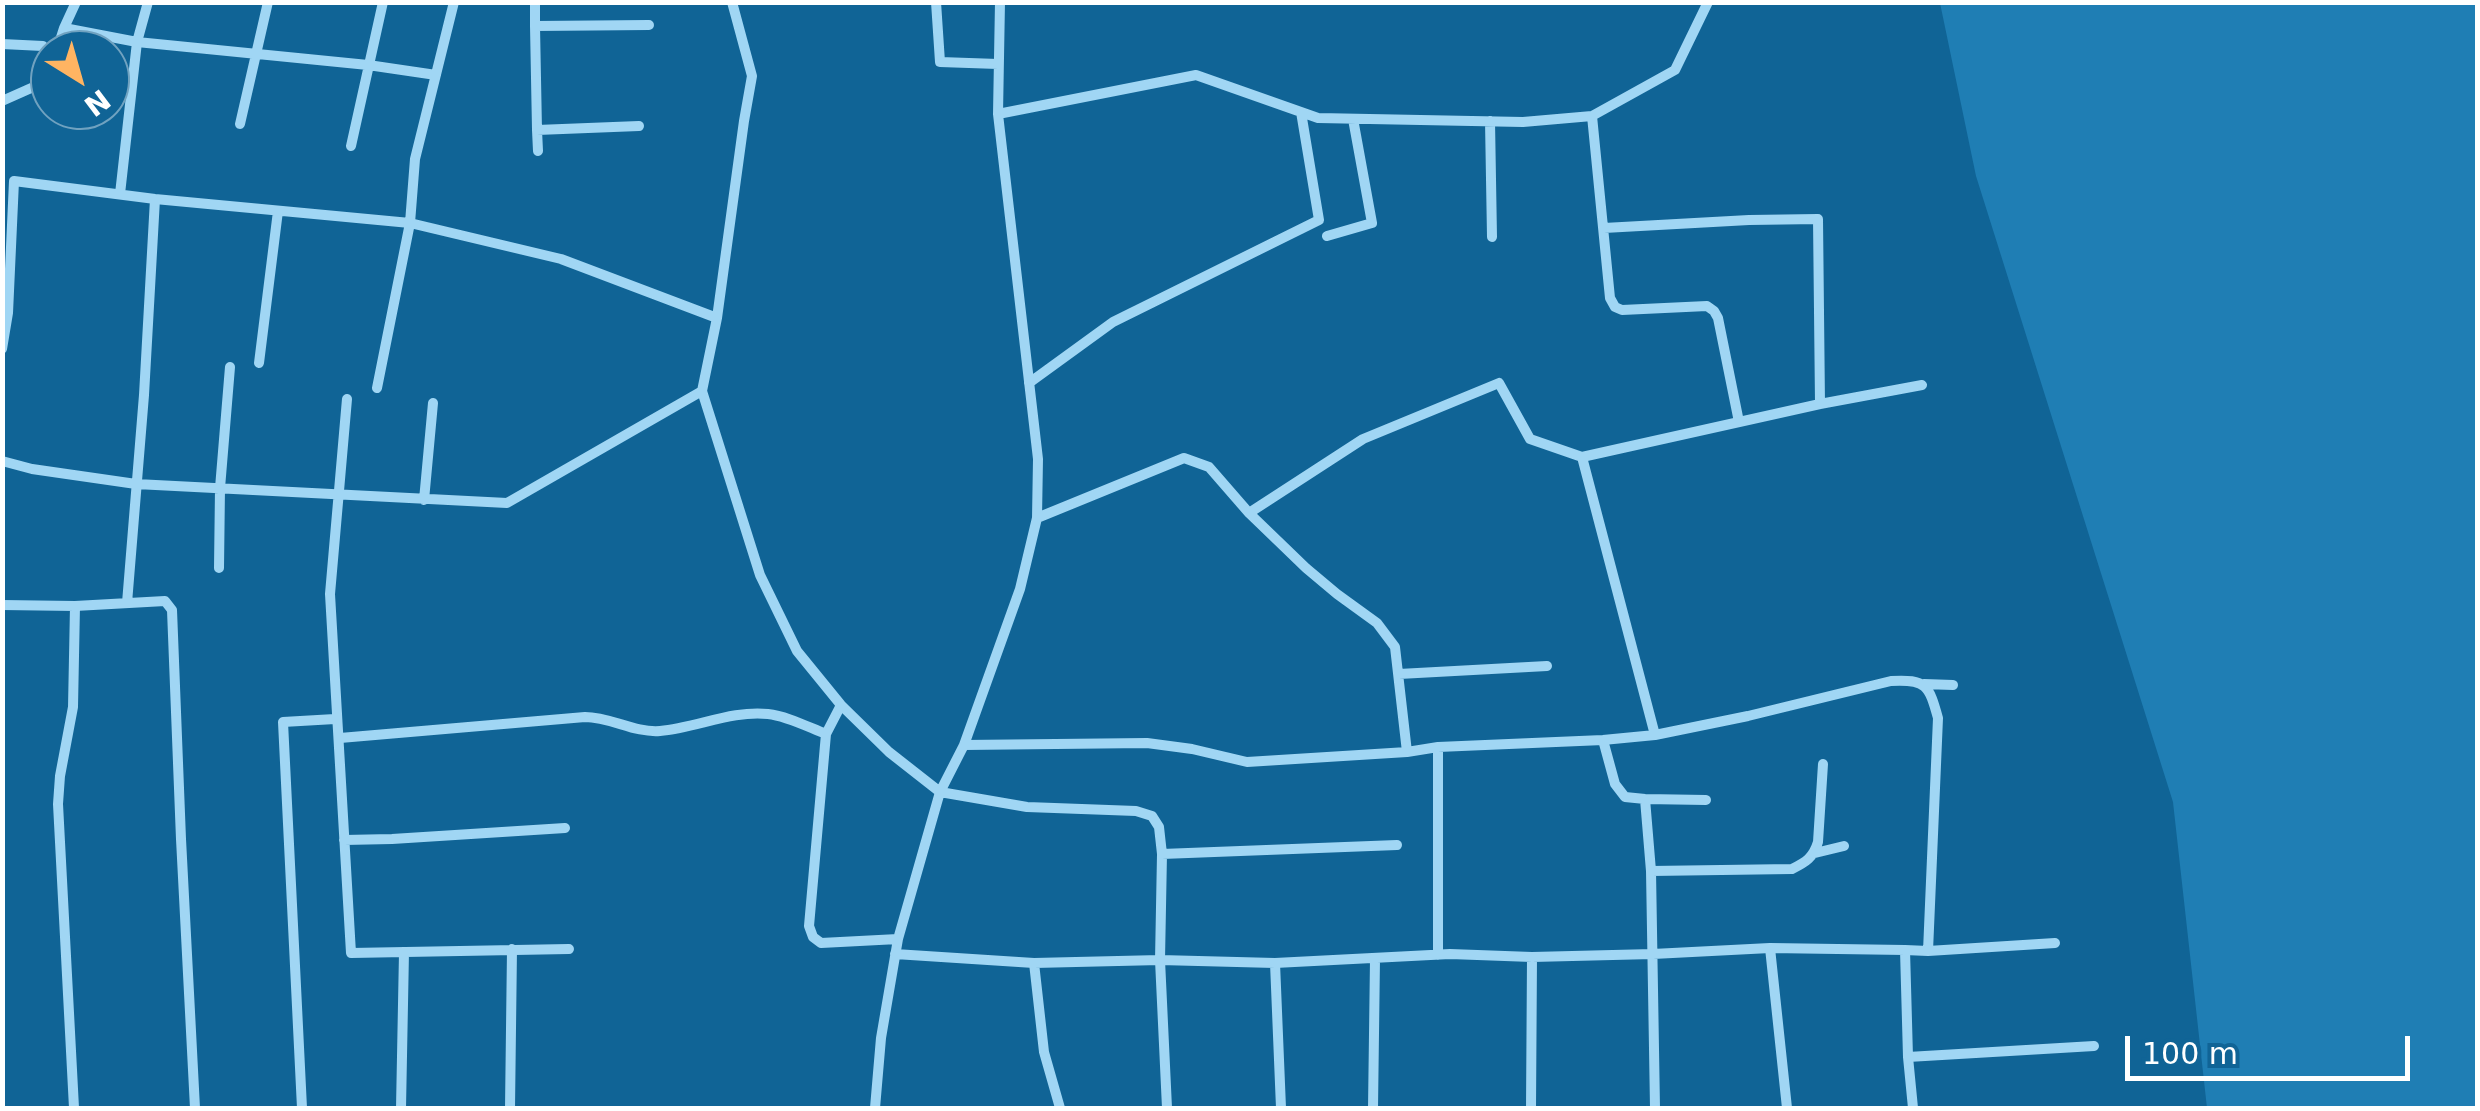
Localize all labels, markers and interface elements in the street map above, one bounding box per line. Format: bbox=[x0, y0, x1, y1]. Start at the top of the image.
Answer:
north arrow bbox=[30, 30, 130, 130]
text: N bbox=[78, 83, 116, 123]
scale bar bbox=[2130, 1016, 2415, 1078]
text: 100 m bbox=[2142, 1036, 2238, 1071]

